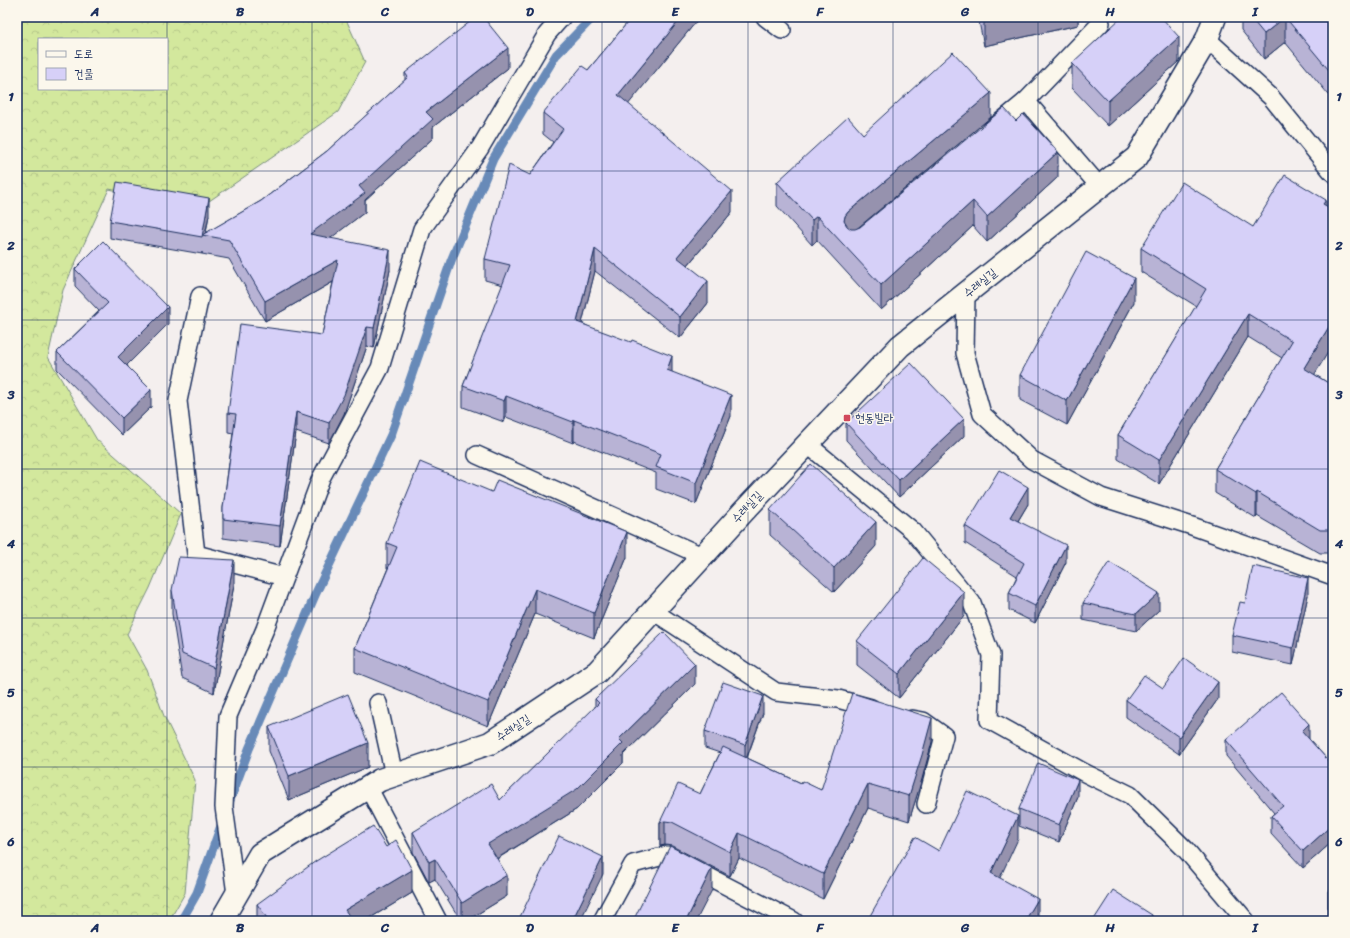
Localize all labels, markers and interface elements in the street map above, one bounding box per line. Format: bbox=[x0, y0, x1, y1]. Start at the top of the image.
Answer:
text: A bbox=[90, 0, 99, 23]
text: B bbox=[236, 0, 245, 23]
text: C bbox=[380, 0, 390, 23]
text: D bbox=[526, 0, 534, 23]
text: E bbox=[671, 0, 680, 23]
text: F bbox=[815, 0, 824, 23]
text: G bbox=[960, 0, 970, 23]
text: H bbox=[1104, 0, 1115, 23]
text: I bbox=[1251, 0, 1259, 23]
legend bbox=[38, 38, 168, 90]
text: 도로 bbox=[74, 43, 93, 65]
text: 건물 bbox=[74, 63, 94, 85]
text: 1 bbox=[8, 85, 14, 108]
text: 1 bbox=[1336, 85, 1342, 108]
text: 2 bbox=[6, 234, 15, 257]
text: 2 bbox=[1334, 234, 1343, 257]
street label: 수레실길 bbox=[958, 262, 1002, 304]
text: 3 bbox=[6, 383, 15, 406]
text: 3 bbox=[1334, 383, 1343, 406]
place label: 현동빌라 bbox=[855, 407, 894, 429]
marker: 현동빌라 bbox=[842, 413, 852, 423]
street label: 수레실길 bbox=[726, 485, 768, 529]
text: 4 bbox=[6, 532, 16, 555]
text: 4 bbox=[1334, 532, 1344, 555]
text: 5 bbox=[7, 681, 15, 704]
text: 5 bbox=[1335, 681, 1343, 704]
street label: 수레실길 bbox=[491, 708, 535, 748]
text: 6 bbox=[6, 830, 15, 853]
text: 6 bbox=[1334, 830, 1343, 853]
text: A bbox=[90, 916, 99, 938]
text: B bbox=[236, 916, 245, 938]
text: C bbox=[380, 916, 390, 938]
text: D bbox=[526, 916, 534, 938]
text: E bbox=[671, 916, 680, 938]
text: F bbox=[815, 916, 824, 938]
text: G bbox=[960, 916, 970, 938]
text: H bbox=[1104, 916, 1115, 938]
text: I bbox=[1251, 916, 1259, 938]

